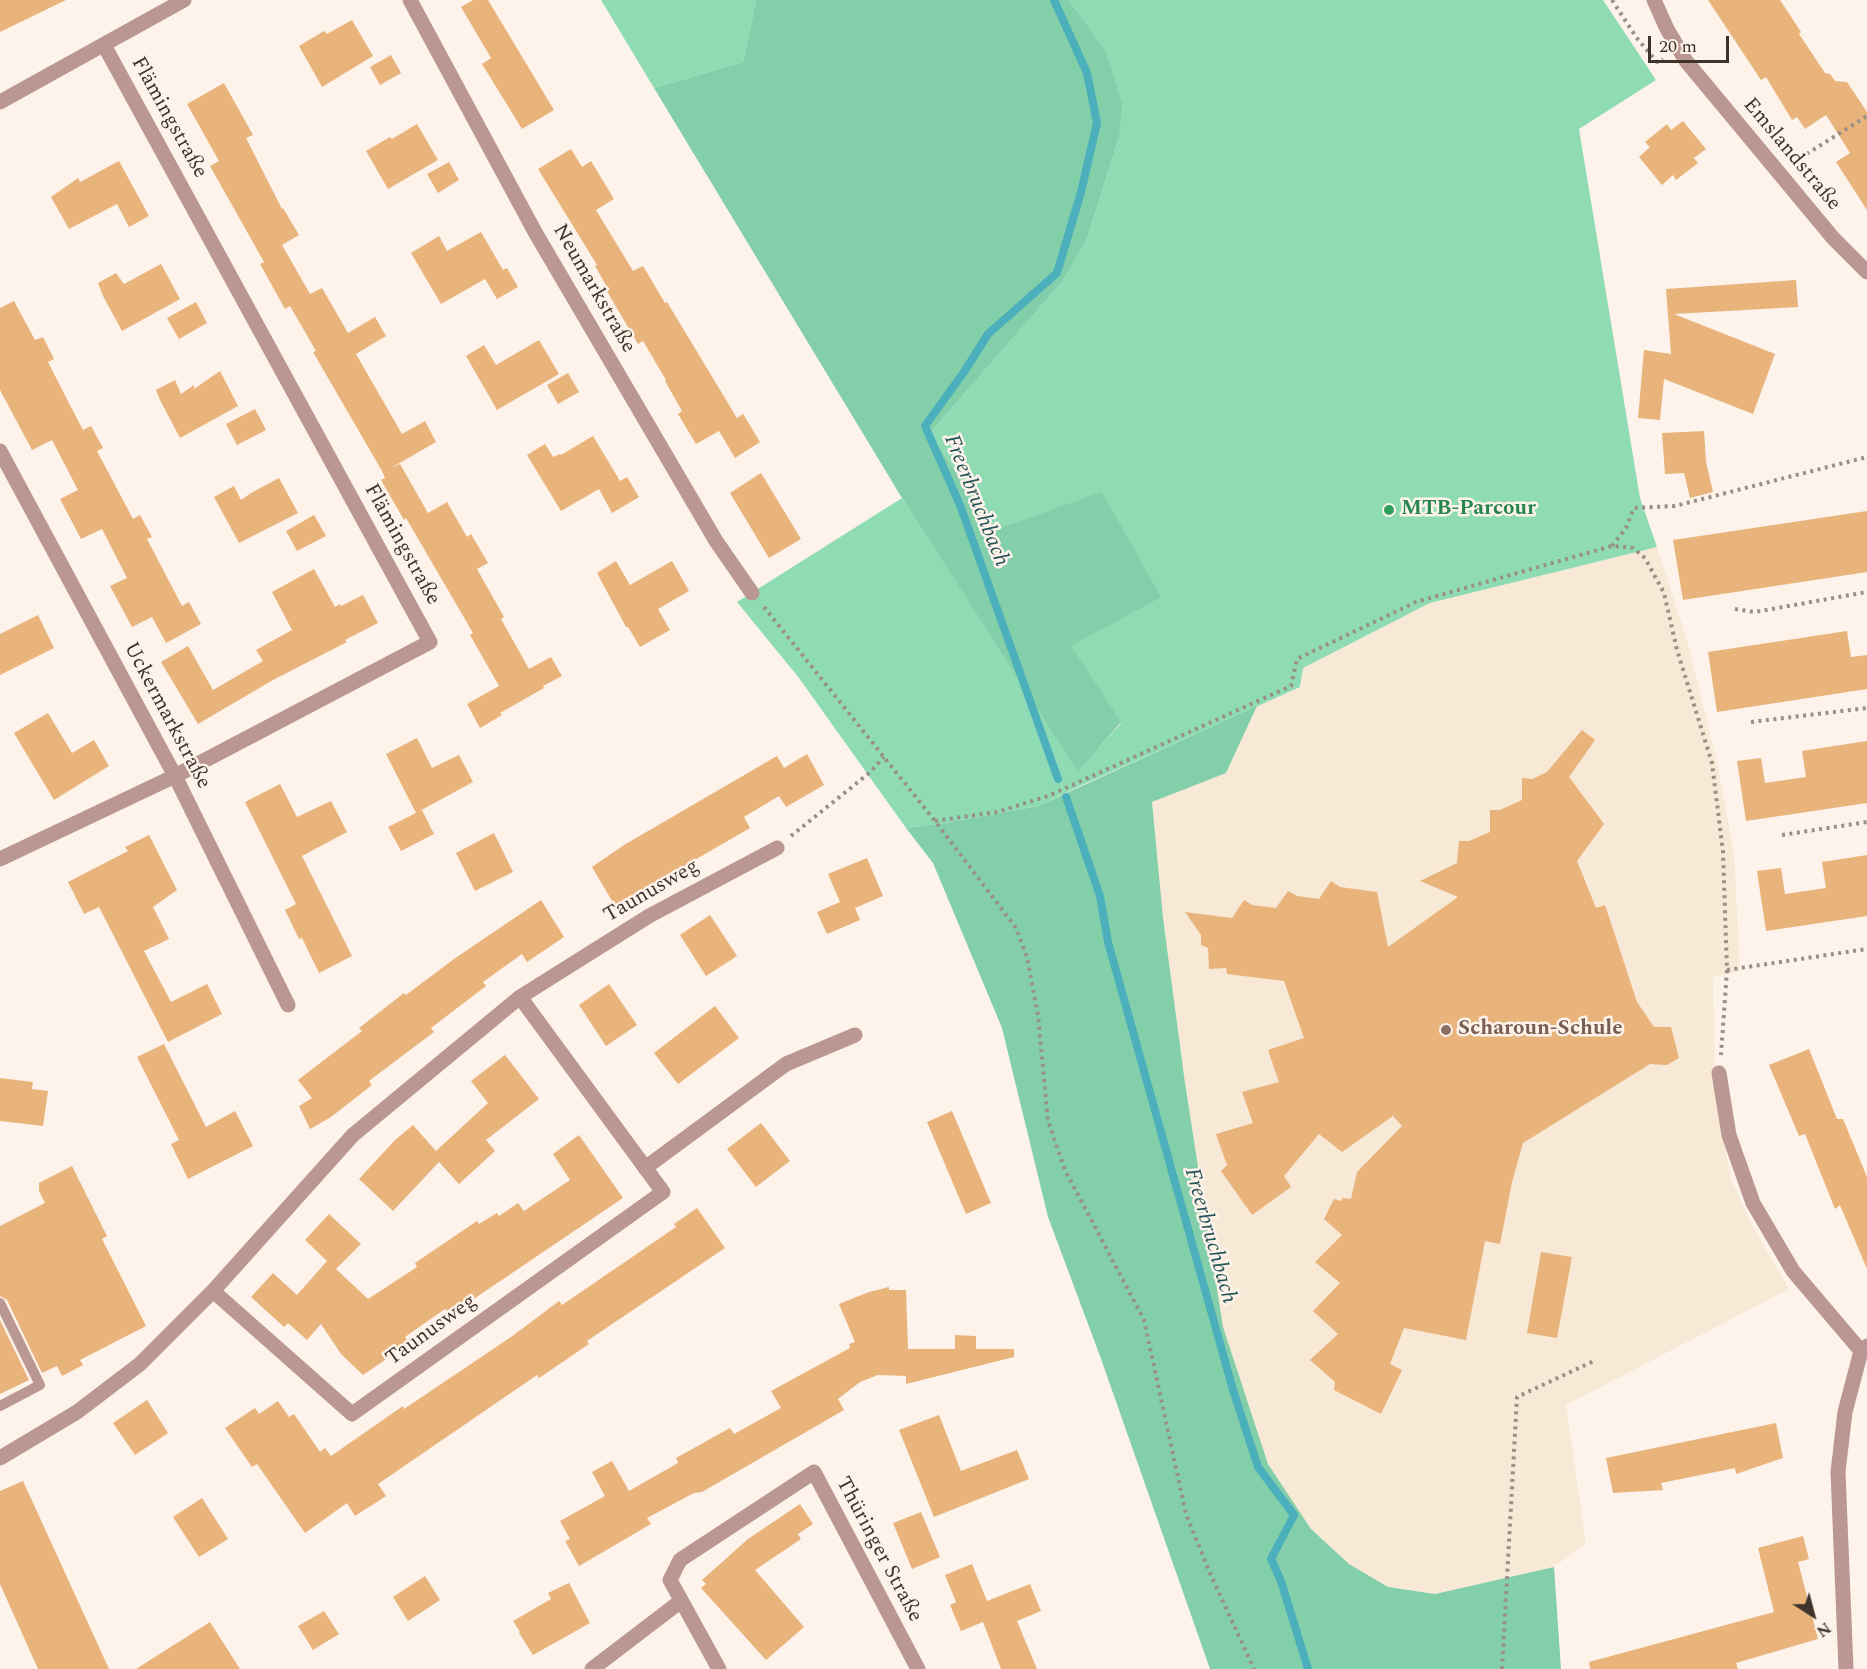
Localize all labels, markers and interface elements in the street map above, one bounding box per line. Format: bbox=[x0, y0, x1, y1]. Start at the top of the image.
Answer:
scale bar bbox=[1651, 24, 1732, 62]
text: 20 m bbox=[1659, 33, 1697, 60]
street label: Flämingstraße bbox=[124, 53, 212, 183]
street label: Emslandstraße bbox=[1737, 94, 1845, 216]
street label: Neumarkstraße bbox=[546, 220, 640, 358]
water label: Freerbruchbach bbox=[937, 431, 1013, 571]
street label: Flämingstraße bbox=[357, 480, 445, 610]
place label: MTB-Parcour bbox=[1401, 497, 1536, 523]
marker: MTB-Parcour bbox=[1382, 503, 1396, 517]
street label: Uckermarkstraße bbox=[117, 638, 215, 794]
street label: Taunusweg bbox=[600, 855, 704, 929]
place label: Scharoun-Schule bbox=[1458, 1017, 1623, 1043]
marker: Scharoun-Schule bbox=[1439, 1023, 1453, 1037]
water label: Freerbruchbach bbox=[1177, 1165, 1241, 1307]
street label: Taunusweg bbox=[382, 1290, 482, 1372]
street label: Thüringer Straße bbox=[829, 1473, 927, 1627]
north arrow bbox=[1783, 1585, 1843, 1645]
text: N bbox=[1811, 1616, 1836, 1643]

